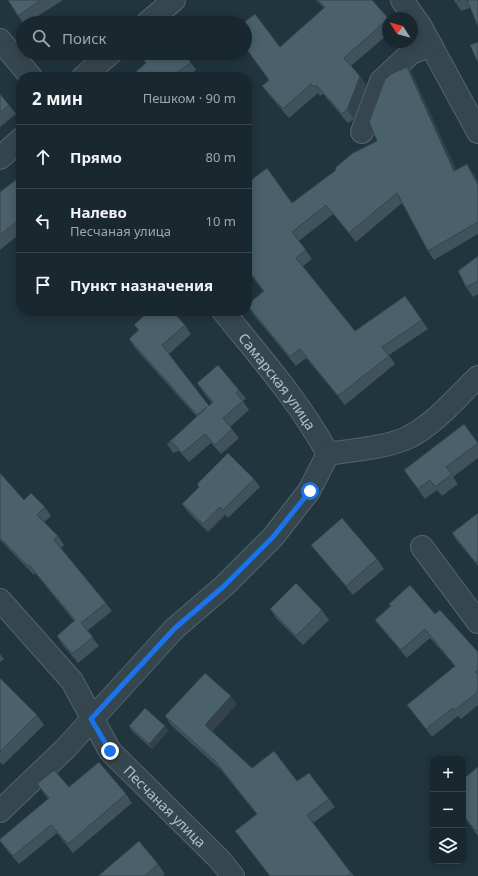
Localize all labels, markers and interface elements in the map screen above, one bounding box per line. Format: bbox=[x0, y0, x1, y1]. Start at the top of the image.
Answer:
north arrow bbox=[382, 12, 418, 48]
search box bbox=[16, 16, 252, 60]
icon: search bbox=[30, 27, 52, 49]
text: Поиск bbox=[62, 28, 107, 48]
text: 2 мин bbox=[32, 87, 83, 110]
text: Пешком · 90 m bbox=[143, 89, 236, 107]
icon: ahead bbox=[32, 146, 54, 168]
text: Прямо bbox=[70, 147, 122, 167]
text: 80 m bbox=[206, 148, 236, 166]
text: Налево bbox=[70, 202, 127, 222]
icon: left bbox=[32, 210, 54, 232]
text: 10 m bbox=[206, 212, 236, 230]
text: Песчаная улица bbox=[70, 222, 171, 240]
icon: arrive bbox=[32, 274, 54, 296]
text: Пункт назначения bbox=[70, 275, 213, 295]
street label: Самарская улица bbox=[235, 329, 321, 433]
route start bbox=[301, 482, 319, 500]
route end bbox=[101, 742, 119, 760]
map controls bbox=[430, 756, 466, 864]
button: + bbox=[430, 756, 466, 792]
street label: Песчаная улица bbox=[120, 761, 211, 851]
button: − bbox=[430, 792, 466, 828]
button: layers bbox=[430, 828, 466, 864]

